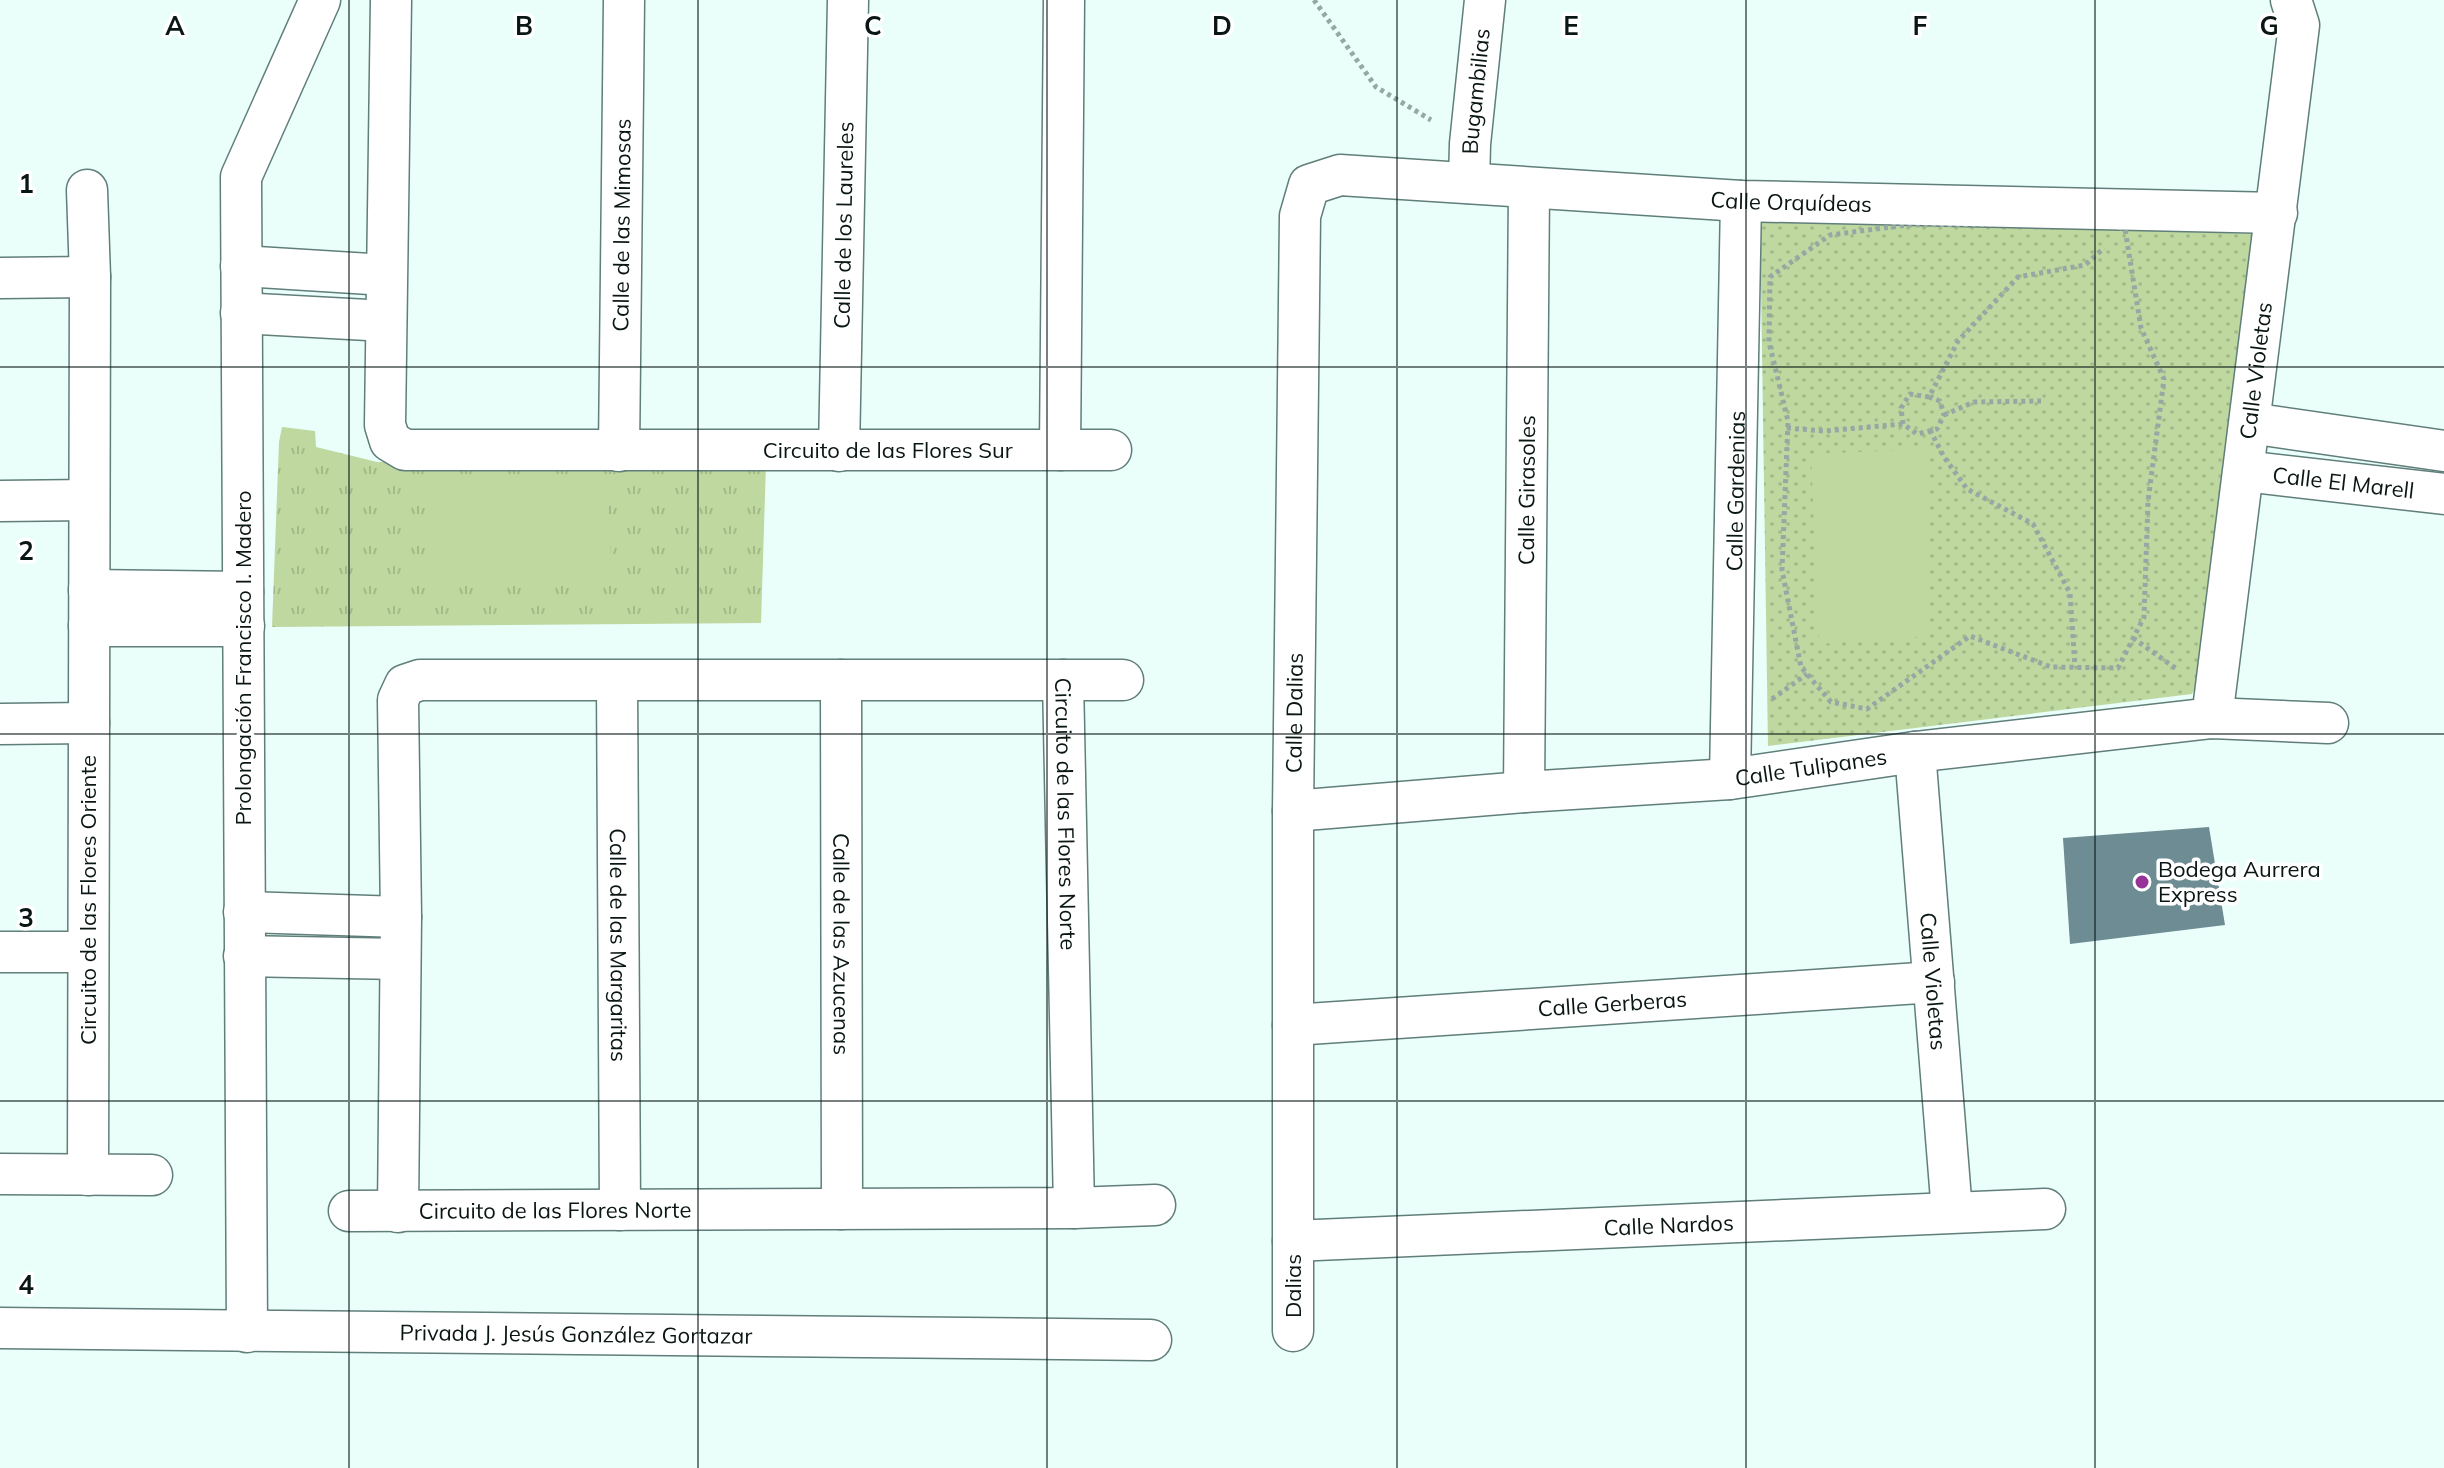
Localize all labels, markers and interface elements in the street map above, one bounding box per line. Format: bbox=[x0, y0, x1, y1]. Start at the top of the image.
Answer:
text: A bbox=[165, 9, 185, 42]
text: B bbox=[515, 9, 533, 42]
text: C bbox=[864, 9, 882, 42]
text: D bbox=[1212, 9, 1232, 42]
text: E bbox=[1563, 9, 1579, 42]
text: F bbox=[1913, 9, 1928, 42]
text: G bbox=[2259, 9, 2279, 42]
street label: Bugambilias bbox=[1456, 27, 1496, 155]
street label: Calle de las Mimosas bbox=[606, 118, 637, 332]
street label: Calle de los Laureles bbox=[827, 121, 860, 329]
text: 1 bbox=[18, 167, 34, 200]
street label: Calle Orquídeas bbox=[1710, 185, 1872, 218]
street label: Calle Violetas bbox=[2233, 300, 2278, 441]
street label: Calle Gardenias bbox=[1720, 410, 1751, 572]
street label: Calle Girasoles bbox=[1512, 415, 1541, 565]
street label: Circuito de las Flores Sur bbox=[763, 436, 1013, 464]
street label: Calle El Marell bbox=[2271, 460, 2416, 504]
street label: Prolongación Francisco I. Madero bbox=[229, 490, 257, 826]
text: 2 bbox=[18, 534, 34, 567]
street label: Calle Dalias bbox=[1279, 653, 1309, 773]
street label: Circuito de las Flores Norte bbox=[1049, 677, 1083, 951]
street label: Calle Tulipanes bbox=[1733, 742, 1889, 792]
street label: Circuito de las Flores Oriente bbox=[74, 755, 102, 1045]
street label: Calle de las Margaritas bbox=[604, 828, 633, 1062]
street label: Calle de las Azucenas bbox=[827, 833, 856, 1055]
place label: Bodega Aurrera Express bbox=[2158, 855, 2321, 908]
marker: Bodega Aurrera Express bbox=[2133, 873, 2151, 891]
text: 3 bbox=[18, 901, 34, 934]
street label: Calle Violetas bbox=[1914, 911, 1953, 1051]
street label: Calle Gerberas bbox=[1537, 985, 1688, 1023]
street label: Circuito de las Flores Norte bbox=[419, 1196, 691, 1225]
street label: Calle Nardos bbox=[1603, 1208, 1734, 1242]
street label: Dalias bbox=[1279, 1254, 1307, 1318]
text: 4 bbox=[18, 1268, 34, 1301]
street label: Privada J. Jesús González Gortazar bbox=[400, 1318, 752, 1350]

